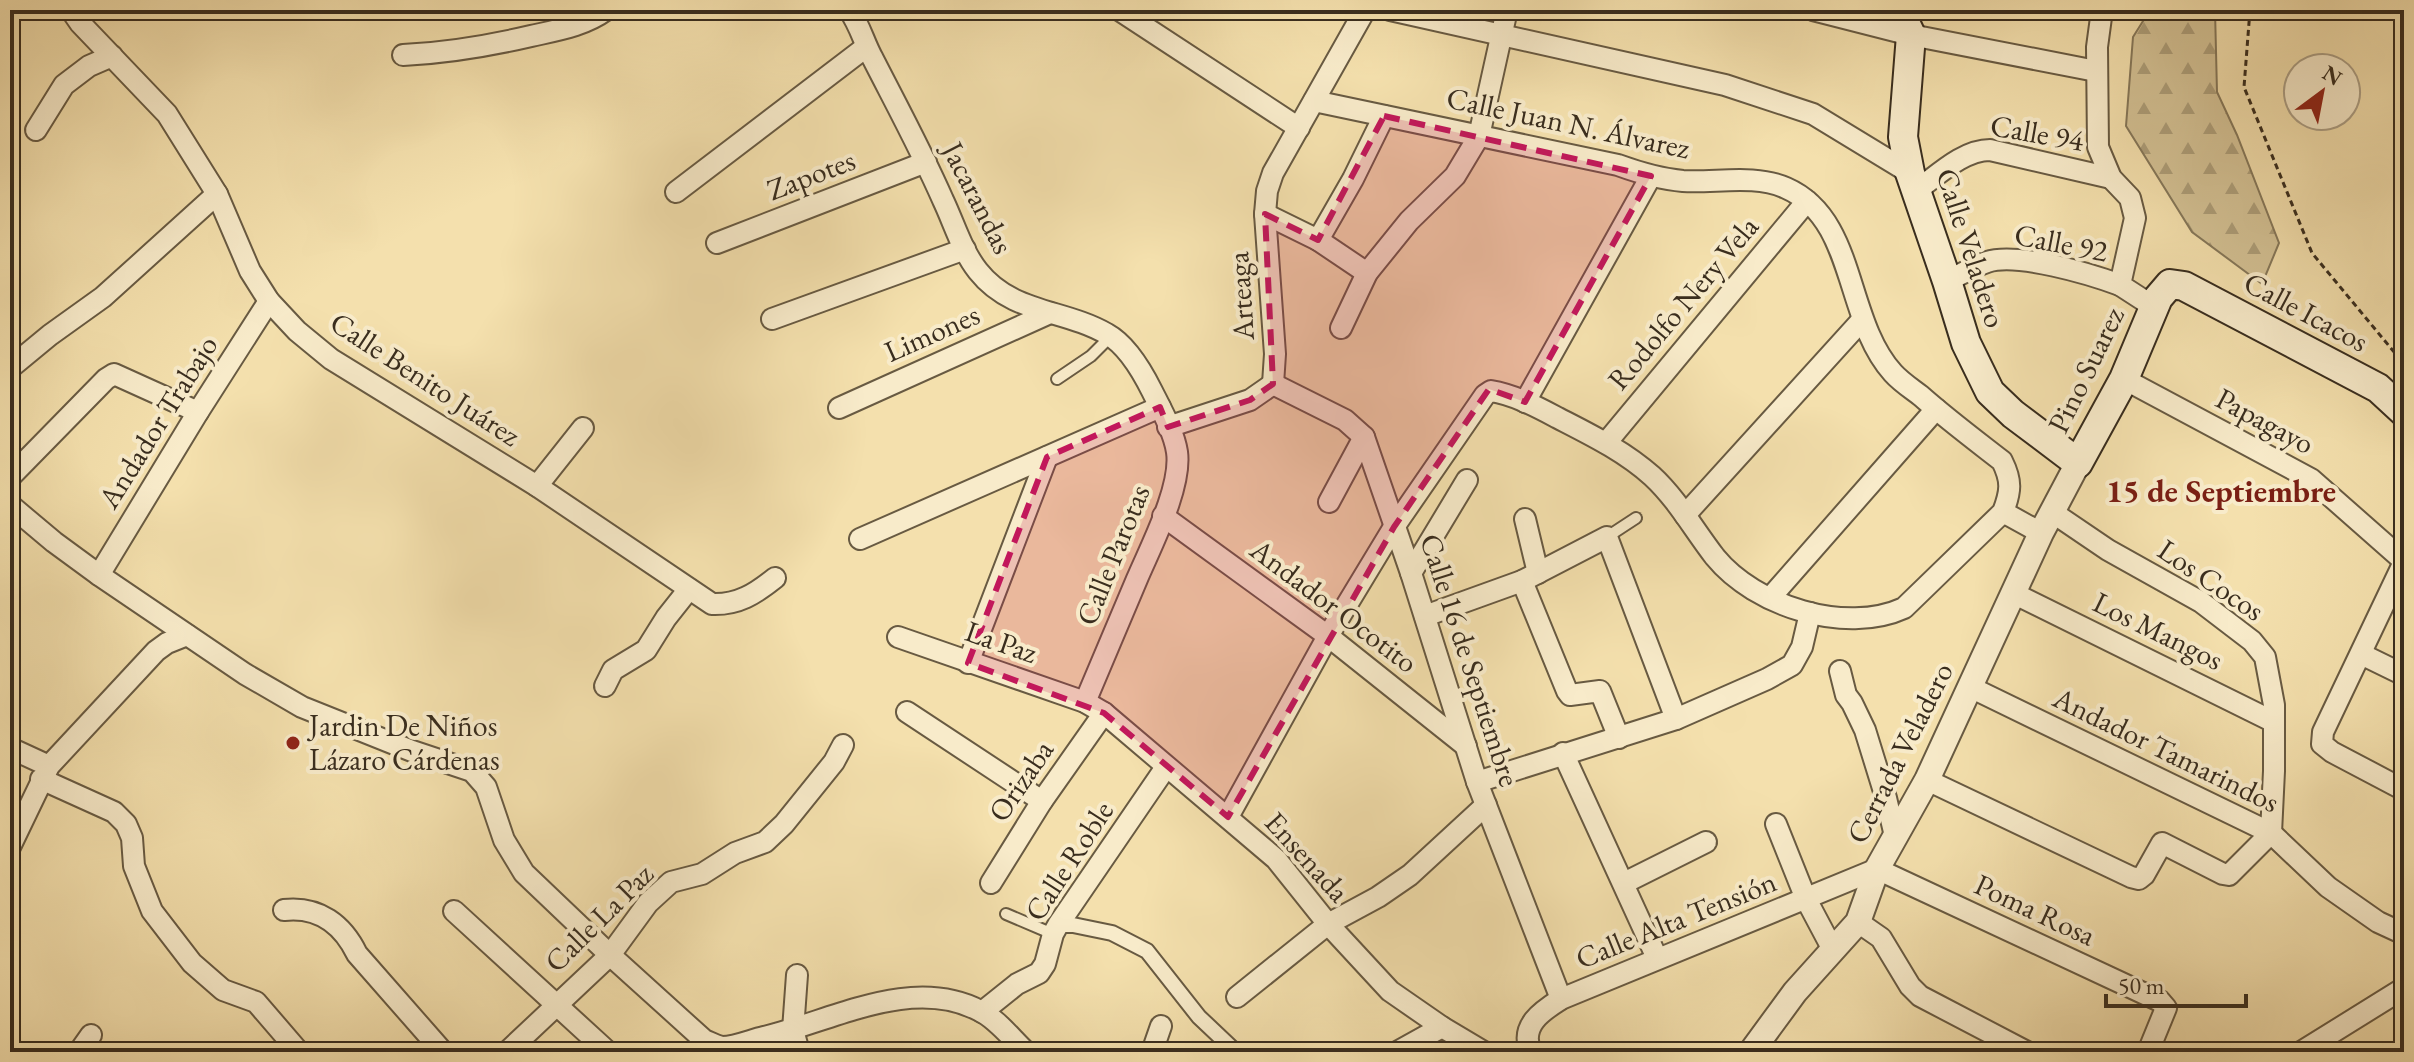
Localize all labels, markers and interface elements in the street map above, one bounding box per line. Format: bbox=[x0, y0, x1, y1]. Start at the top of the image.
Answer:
north arrow bbox=[2282, 52, 2362, 132]
text: N bbox=[2317, 58, 2348, 93]
street label: Calle Juan N. Álvarez bbox=[1443, 78, 1694, 167]
street label: Calle 94 bbox=[1987, 105, 2087, 160]
street label: Jacarandas bbox=[932, 133, 1023, 260]
street label: Zapotes bbox=[761, 140, 860, 209]
street label: Calle Veladero bbox=[1927, 163, 2016, 332]
street label: Rodolfo Nery Vela bbox=[1598, 208, 1767, 398]
street label: Calle 92 bbox=[2011, 214, 2112, 271]
street label: Arteaga bbox=[1218, 250, 1263, 343]
street label: Calle Icacos bbox=[2237, 263, 2375, 361]
street label: Limones bbox=[878, 294, 986, 371]
street label: Pino Suarez bbox=[2038, 300, 2133, 439]
street label: Calle Benito Juárez bbox=[323, 303, 528, 455]
street label: Andador Trabajo bbox=[88, 328, 226, 516]
street label: Papagayo bbox=[2209, 378, 2321, 463]
district label: 15 de Septiembre bbox=[2106, 470, 2336, 512]
street label: Calle Parotas bbox=[1067, 479, 1158, 631]
street label: Andador Ocotito bbox=[1242, 529, 1426, 681]
street label: Calle 16 de Septiembre bbox=[1411, 529, 1530, 791]
street label: Los Cocos bbox=[2150, 530, 2272, 629]
street label: Los Mangos bbox=[2087, 582, 2230, 679]
street label: La Paz bbox=[960, 611, 1043, 672]
street label: Cerrada Veladero bbox=[1837, 656, 1962, 850]
street label: Andador Tamarindos bbox=[2046, 677, 2286, 821]
place label: Jardin De Niños Lázaro Cárdenas bbox=[306, 706, 500, 779]
street label: Orizaba bbox=[979, 732, 1062, 829]
marker: Jardin De Niños Lázaro Cárdenas bbox=[284, 734, 302, 752]
street label: Calle Roble bbox=[1015, 793, 1122, 928]
street label: Ensenada bbox=[1256, 803, 1358, 910]
street label: Calle La Paz bbox=[536, 854, 662, 980]
street label: Calle Alta Tensión bbox=[1570, 862, 1782, 978]
street label: Poma Rosa bbox=[1968, 865, 2102, 955]
scale bar bbox=[2106, 958, 2246, 1008]
text: 50 m bbox=[2118, 970, 2165, 1001]

